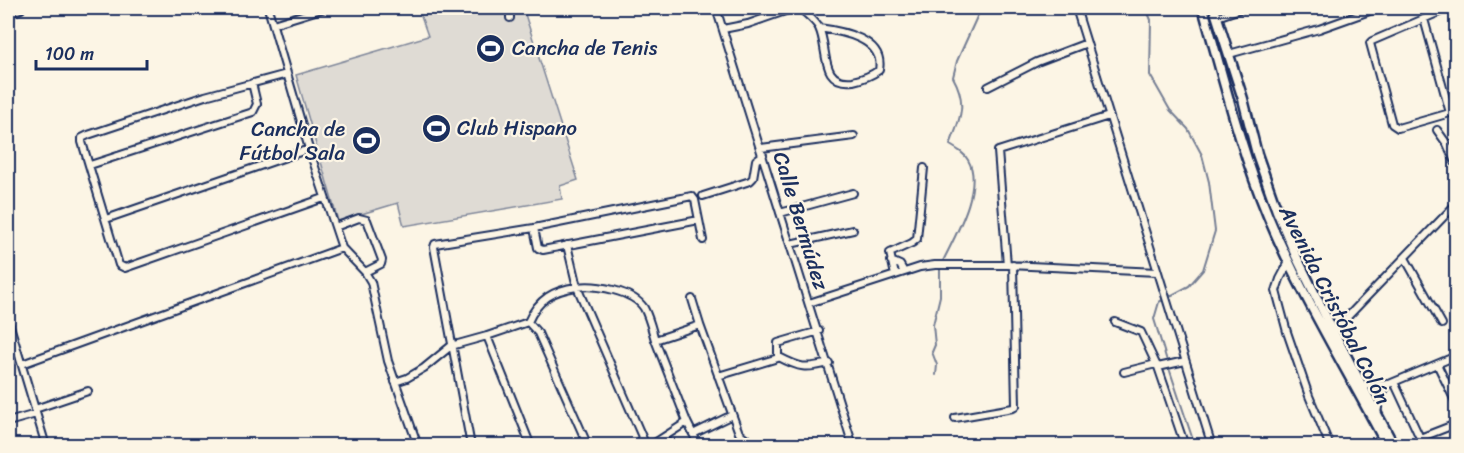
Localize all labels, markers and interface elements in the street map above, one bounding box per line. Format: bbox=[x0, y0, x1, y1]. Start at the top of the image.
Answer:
place label: Cancha de Tenis bbox=[512, 29, 658, 67]
sports icon: Cancha de Tenis bbox=[475, 32, 507, 64]
scale bar bbox=[36, 33, 147, 71]
text: 100 m bbox=[45, 38, 94, 70]
place label: Club Hispano bbox=[457, 109, 577, 147]
place label: Cancha de Fútbol Sala bbox=[240, 110, 345, 172]
sports icon: Club Hispano bbox=[420, 112, 452, 144]
sports icon: Cancha de Fútbol Sala bbox=[350, 125, 382, 157]
street label: Calle Bermúdez bbox=[762, 147, 840, 295]
street label: Avenida Cristóbal Colón bbox=[1268, 198, 1402, 412]

